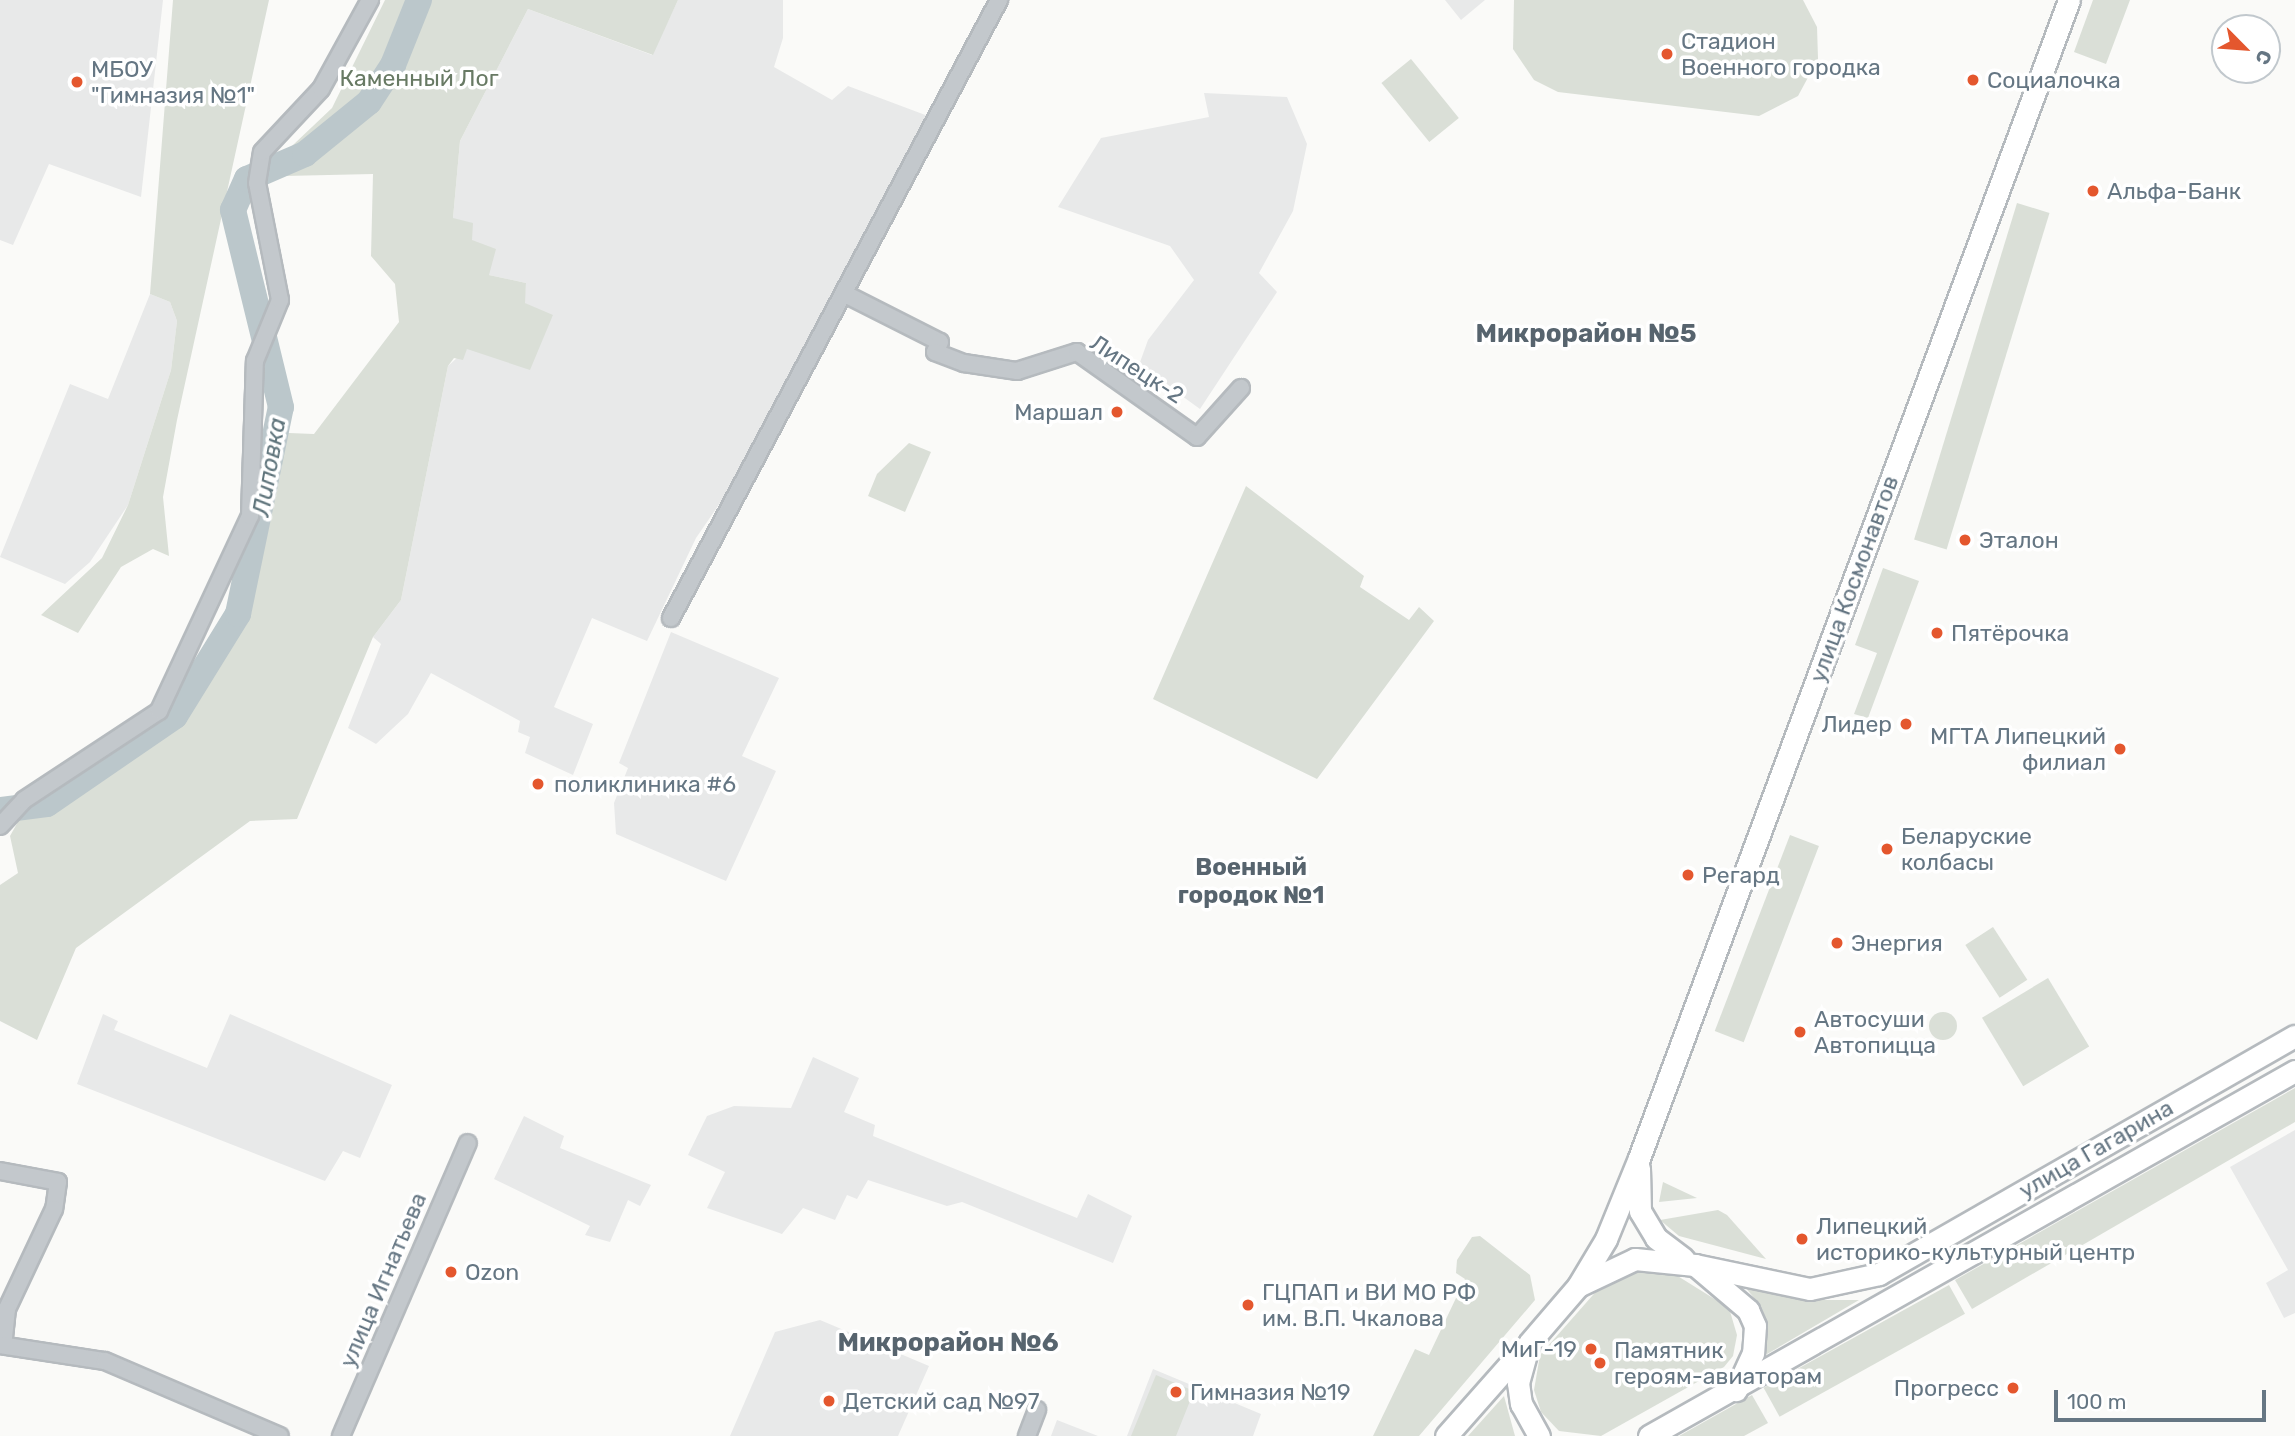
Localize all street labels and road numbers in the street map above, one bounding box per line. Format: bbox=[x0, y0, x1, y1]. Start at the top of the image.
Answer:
street label: Липецк-2 bbox=[1085, 329, 1189, 409]
street label: улица Космонавтов bbox=[1804, 472, 1904, 686]
street label: улица Гагарина bbox=[2014, 1094, 2178, 1204]
street label: улица Игнатьева bbox=[334, 1188, 432, 1372]

